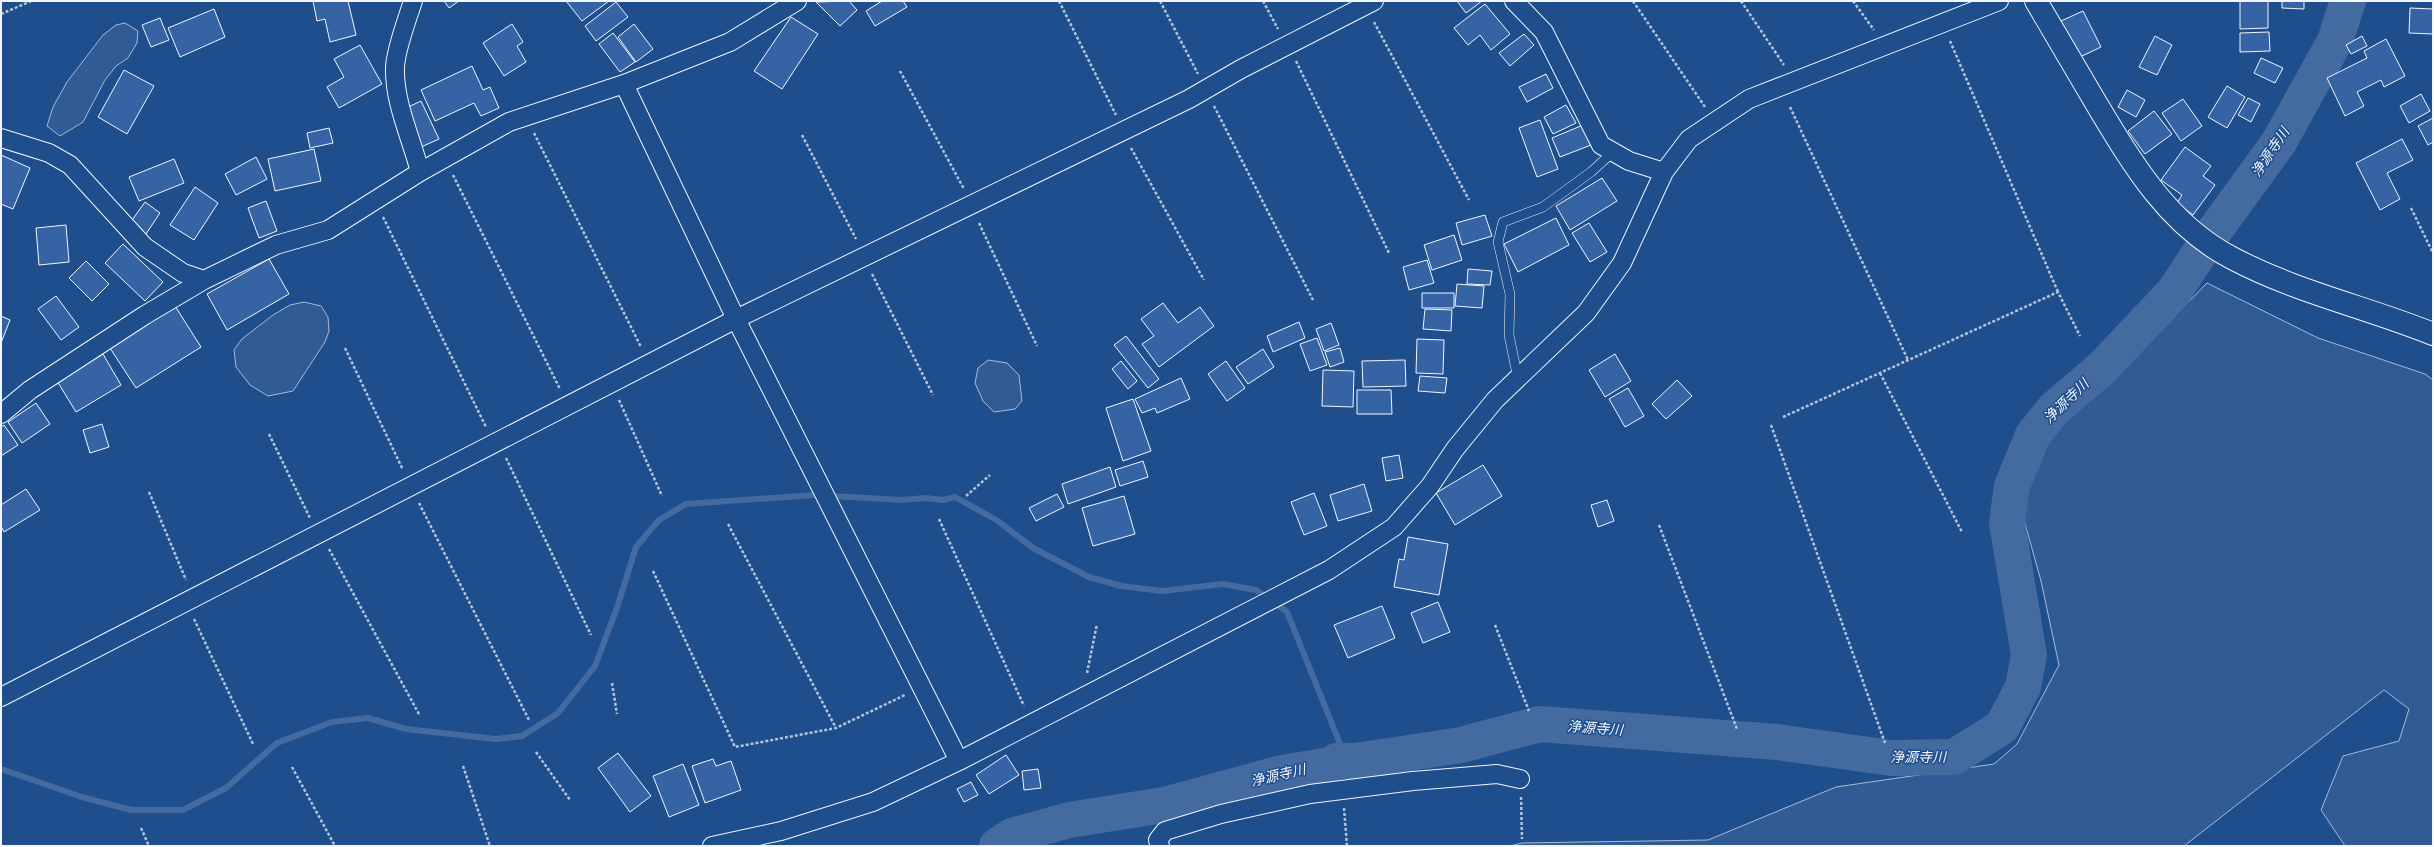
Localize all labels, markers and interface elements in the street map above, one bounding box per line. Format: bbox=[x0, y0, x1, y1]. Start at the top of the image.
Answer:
water label: 浄源寺川 bbox=[2249, 123, 2295, 181]
water label: 浄源寺川 bbox=[2041, 375, 2095, 428]
water label: 浄源寺川 bbox=[1566, 719, 1625, 740]
water label: 浄源寺川 bbox=[1890, 750, 1948, 767]
water label: 浄源寺川 bbox=[1249, 761, 1309, 791]

